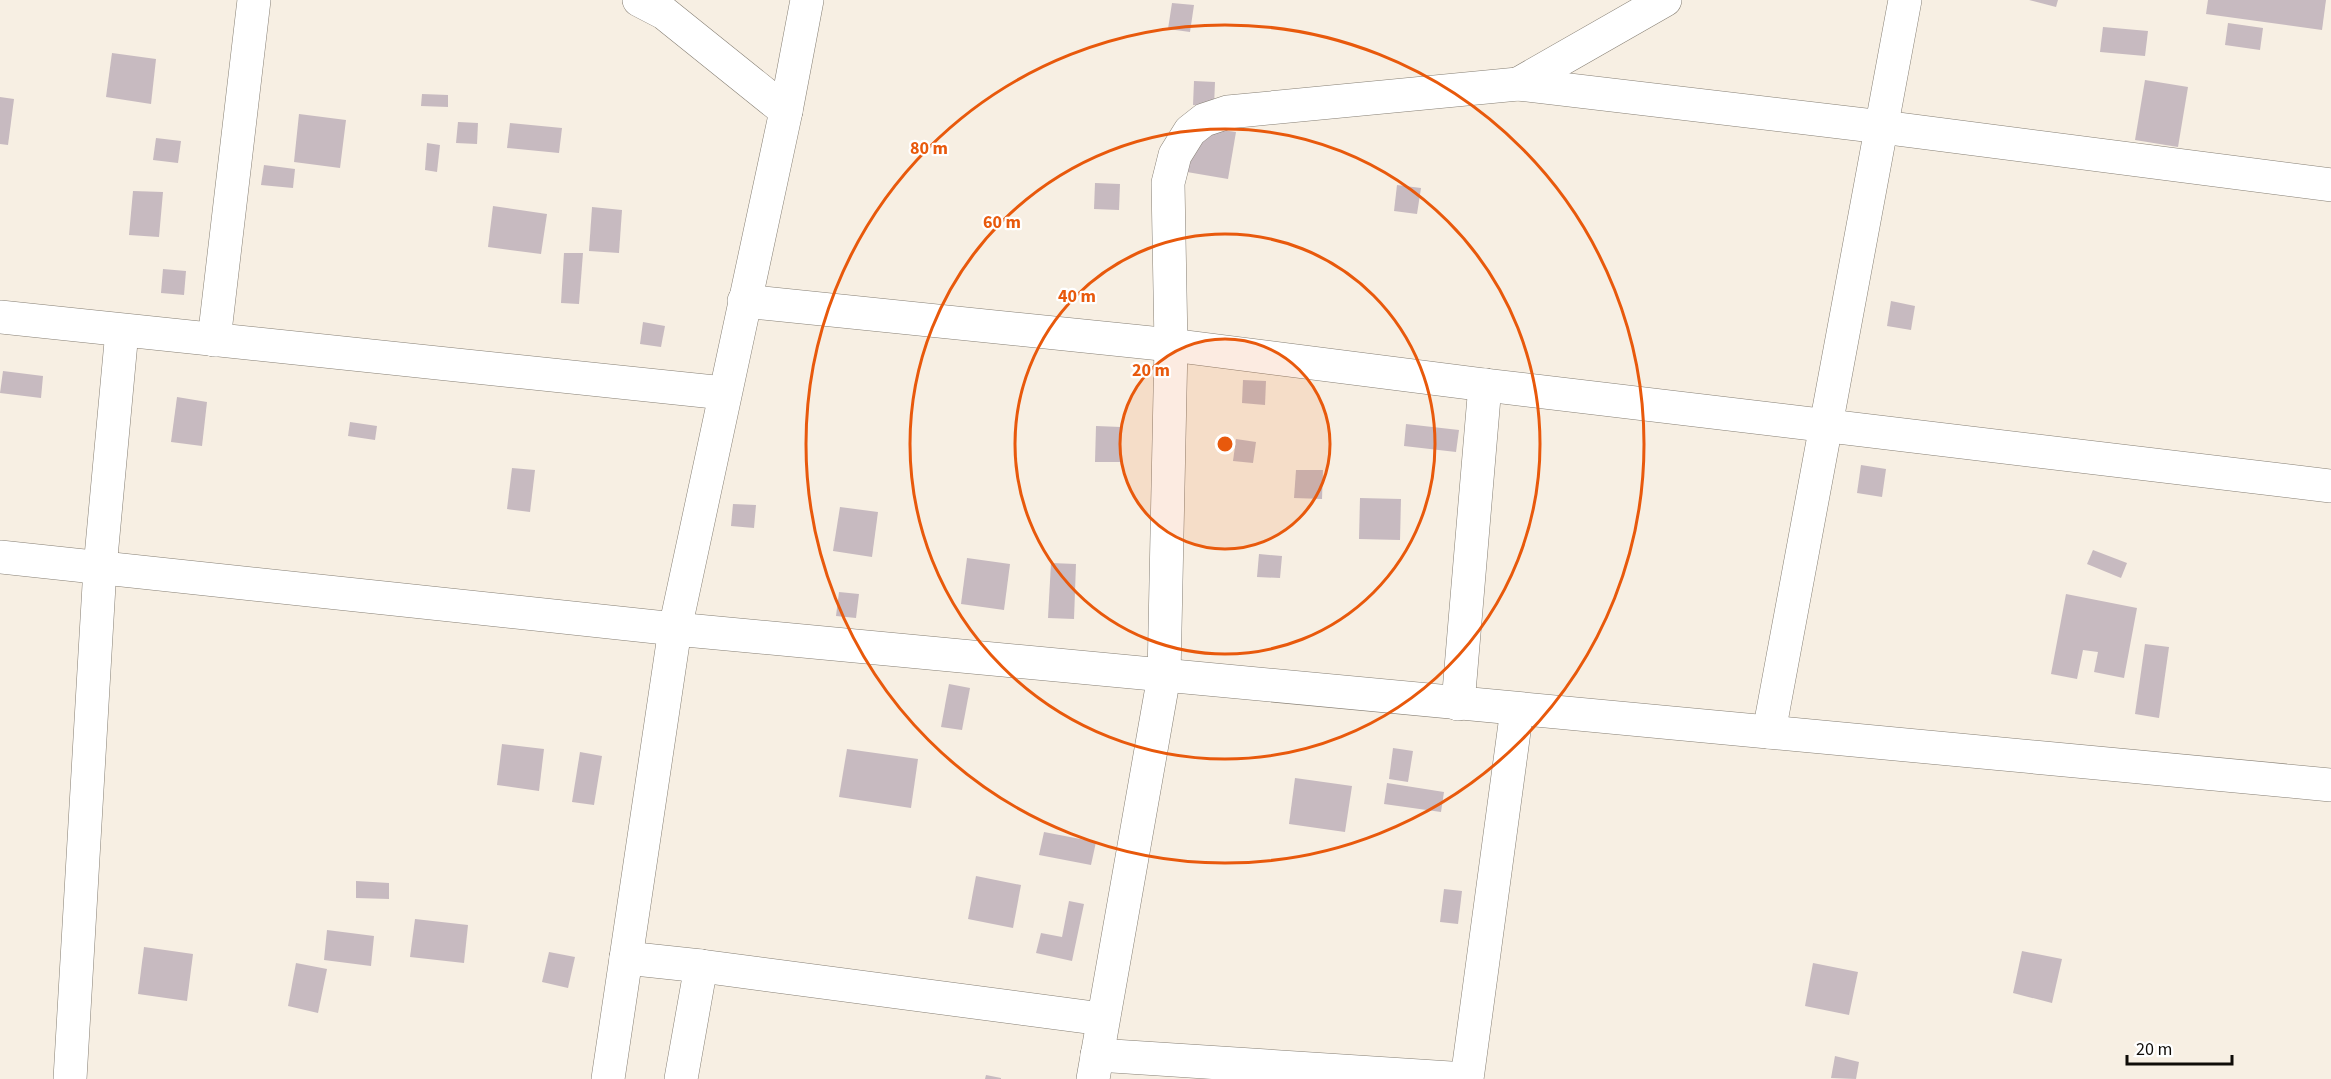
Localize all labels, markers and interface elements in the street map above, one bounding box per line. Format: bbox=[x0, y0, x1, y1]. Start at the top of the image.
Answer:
text: 80 m bbox=[910, 136, 948, 161]
text: 60 m bbox=[983, 210, 1021, 235]
text: 40 m bbox=[1058, 284, 1096, 309]
text: 20 m bbox=[1132, 358, 1170, 383]
centre of rings bbox=[1215, 434, 1235, 454]
scale bar bbox=[2127, 1028, 2232, 1066]
text: 20 m bbox=[2136, 1037, 2172, 1062]

